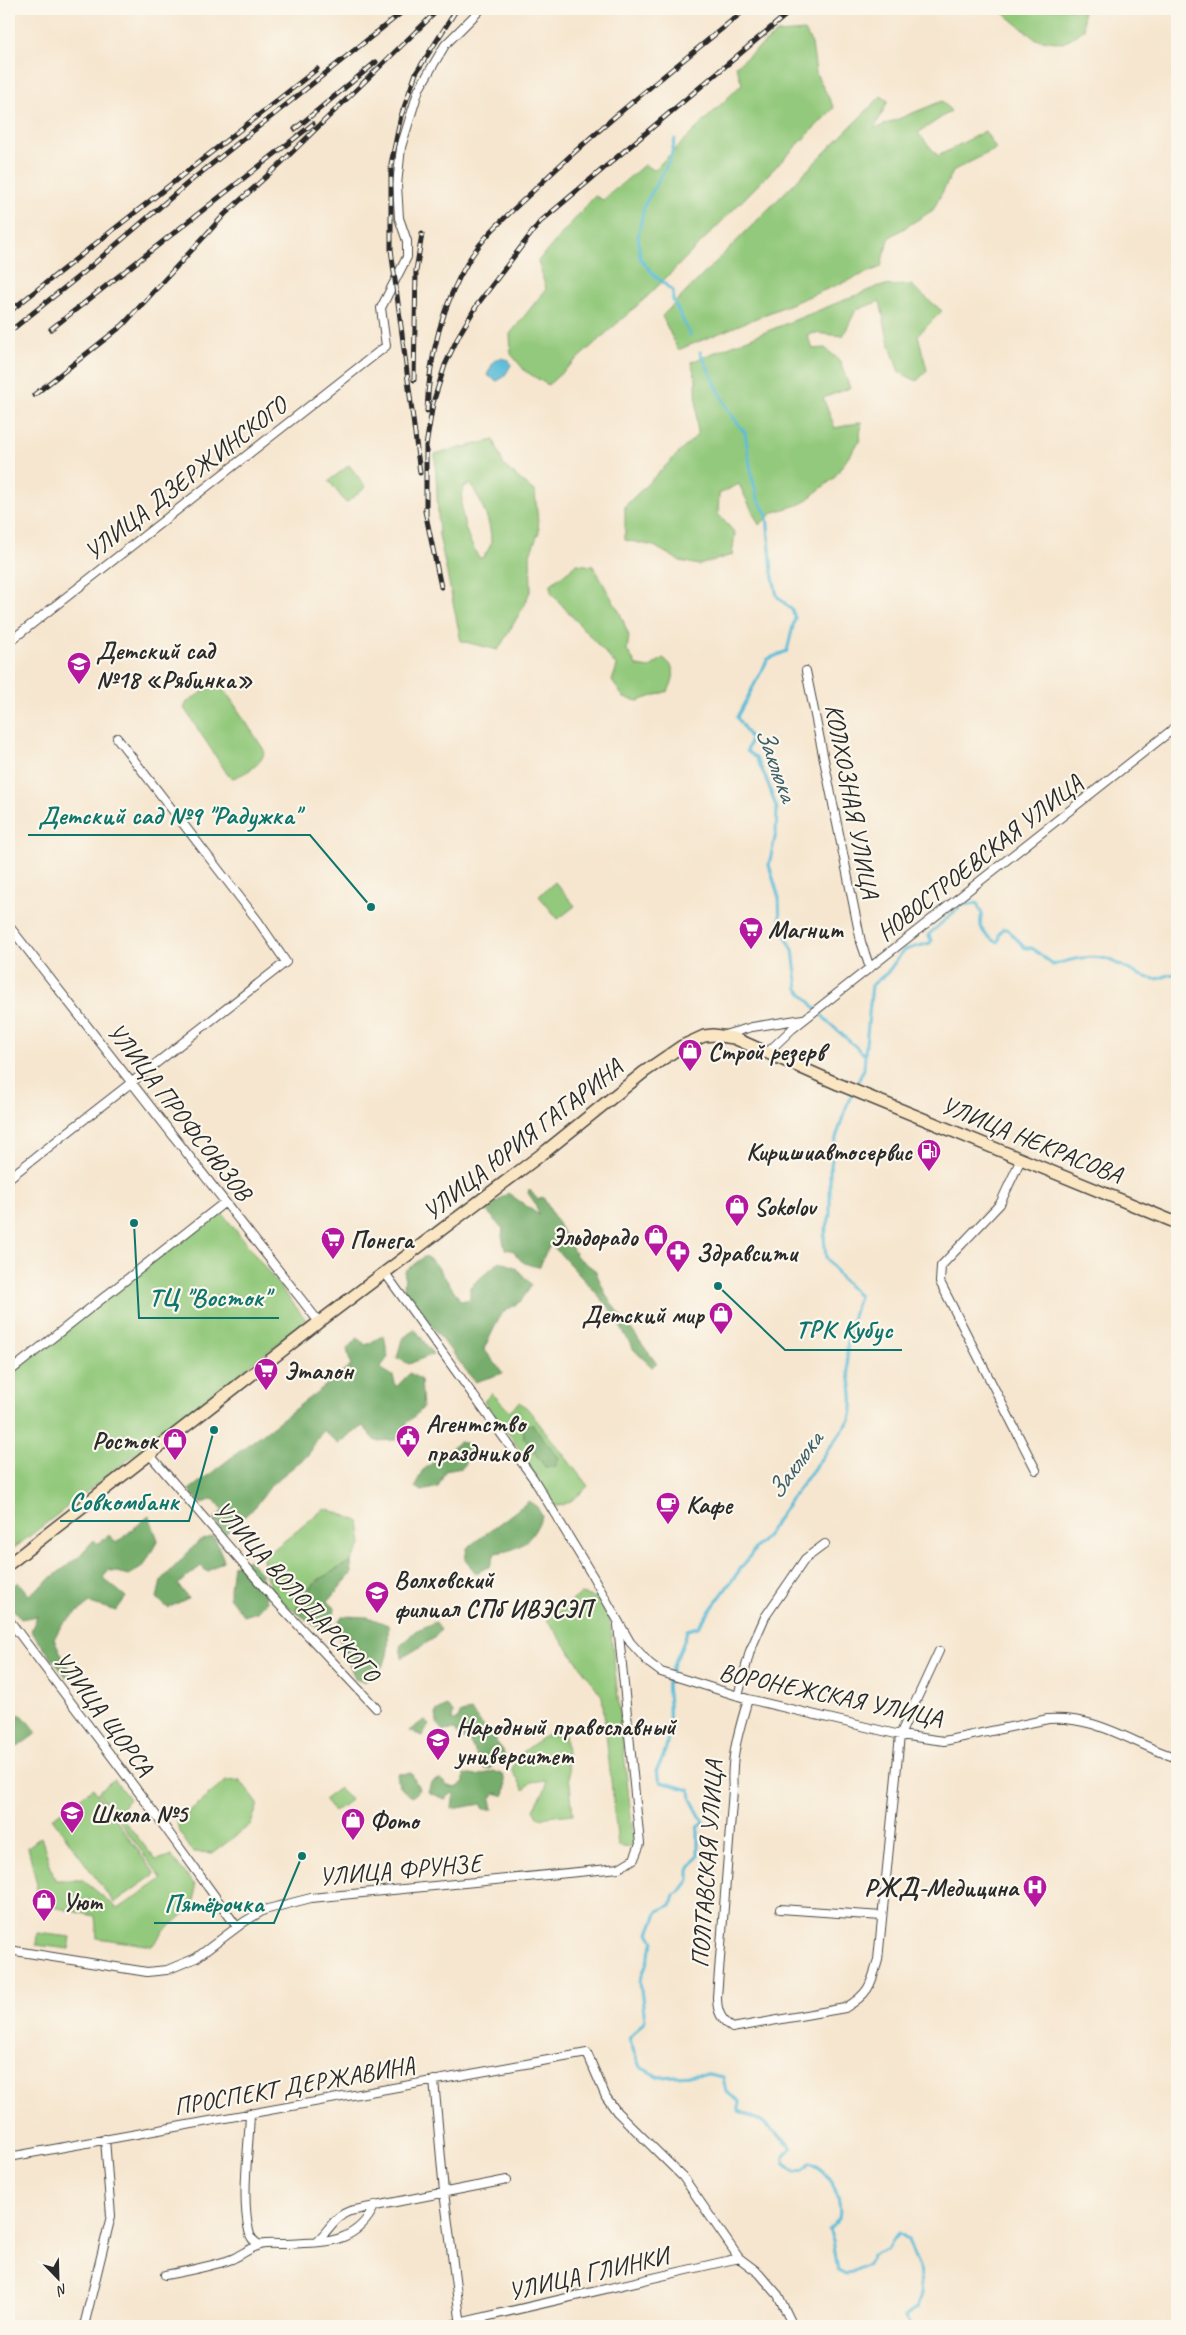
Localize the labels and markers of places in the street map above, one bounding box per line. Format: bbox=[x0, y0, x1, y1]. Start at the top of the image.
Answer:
place label: Детский сад №18 «Рябинка» bbox=[96, 635, 253, 696]
school or university icon: Детский сад №18 «Рябинка» bbox=[66, 651, 92, 685]
callout: Детский cад №9 "Радужка" bbox=[28, 794, 310, 835]
place label: Магнит bbox=[768, 914, 844, 946]
supermarket icon: Магнит bbox=[738, 916, 764, 950]
place label: Строй резерв bbox=[708, 1036, 831, 1068]
shop icon: Строй резерв bbox=[677, 1038, 703, 1072]
place label: Киришиавтосервис bbox=[746, 1136, 913, 1168]
fuel station icon: Киришиавтосервис bbox=[916, 1138, 942, 1172]
place label: Sokolov bbox=[754, 1191, 818, 1223]
shop icon: Sokolov bbox=[724, 1193, 750, 1227]
place label: Эльдорадо bbox=[550, 1221, 639, 1253]
shop icon: Эльдорадо bbox=[643, 1223, 669, 1257]
place label: Понега bbox=[350, 1224, 415, 1256]
supermarket icon: Понега bbox=[320, 1226, 346, 1260]
place label: Здравсити bbox=[696, 1237, 799, 1269]
pharmacy icon: Здравсити bbox=[665, 1239, 691, 1273]
callout: ТЦ "Восток" bbox=[139, 1277, 279, 1318]
place label: Детский мир bbox=[582, 1299, 705, 1331]
shop icon: Детский мир bbox=[708, 1301, 734, 1335]
callout: ТРК Кубус bbox=[785, 1309, 902, 1350]
place label: Эталон bbox=[284, 1355, 355, 1387]
supermarket icon: Эталон bbox=[253, 1357, 279, 1391]
place label: Агентство праздников bbox=[426, 1408, 535, 1469]
public building icon: Агентство праздников bbox=[395, 1424, 421, 1458]
place label: Росток bbox=[92, 1425, 160, 1457]
shop icon: Росток bbox=[162, 1427, 188, 1461]
callout: Совкомбанк bbox=[60, 1480, 189, 1521]
place label: Кафе bbox=[686, 1489, 734, 1521]
cafe icon: Кафе bbox=[655, 1491, 681, 1525]
place label: Волховский филиал СПб ИВЭСЭП bbox=[394, 1564, 597, 1625]
school or university icon: Волховский филиал СПб ИВЭСЭП bbox=[364, 1580, 390, 1614]
place label: Народный православный университет bbox=[454, 1711, 678, 1772]
school or university icon: Народный православный университет bbox=[425, 1727, 451, 1761]
place label: Школа №5 bbox=[90, 1798, 189, 1830]
school or university icon: Школа №5 bbox=[59, 1800, 85, 1834]
place label: Фото bbox=[370, 1805, 421, 1837]
shop icon: Фото bbox=[340, 1807, 366, 1841]
place label: РЖД-Медицина bbox=[864, 1872, 1020, 1904]
hospital icon: РЖД-Медицина bbox=[1022, 1874, 1048, 1908]
callout: Пятёрочка bbox=[154, 1882, 274, 1923]
place label: Уют bbox=[62, 1886, 104, 1918]
shop icon: Уют bbox=[31, 1888, 57, 1922]

